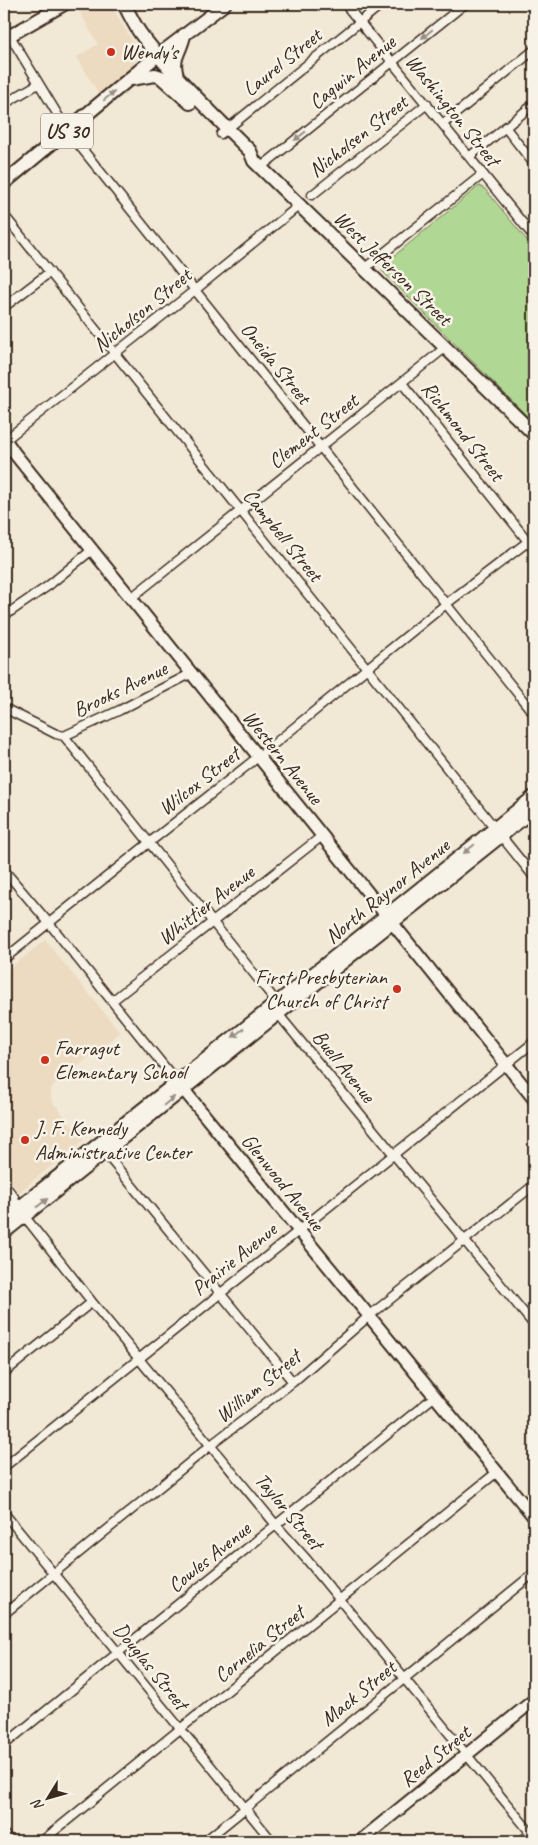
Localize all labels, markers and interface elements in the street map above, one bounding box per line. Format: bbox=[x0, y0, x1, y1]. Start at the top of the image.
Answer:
street label: Laurel Street bbox=[237, 21, 328, 102]
street label: Cagwin Avenue bbox=[303, 28, 402, 115]
one-way arrow bbox=[420, 29, 433, 40]
place label: Wendy's bbox=[121, 39, 179, 65]
marker: Wendy's bbox=[105, 46, 117, 58]
street label: Washington Street bbox=[400, 49, 508, 174]
street label: Nicholsen Street bbox=[303, 88, 414, 183]
one-way arrow bbox=[102, 91, 115, 102]
road number: US 30 bbox=[41, 114, 93, 148]
one-way arrow bbox=[293, 130, 306, 141]
street label: West Jefferson Street bbox=[329, 205, 459, 332]
street label: Nicholson Street bbox=[87, 261, 198, 358]
street label: Oneida Street bbox=[235, 317, 318, 411]
street label: Richmond Street bbox=[416, 376, 511, 488]
street label: Clement Street bbox=[263, 387, 365, 474]
street label: Campbell Street bbox=[238, 483, 330, 588]
street label: Brooks Avenue bbox=[69, 655, 172, 723]
street label: Western Avenue bbox=[237, 705, 330, 810]
street label: Wilcox Street bbox=[153, 739, 247, 821]
street label: North Raynor Avenue bbox=[319, 832, 456, 949]
one-way arrow bbox=[463, 844, 476, 855]
street label: Whittier Avenue bbox=[153, 859, 260, 951]
place label: First Presbyterian Church of Christ bbox=[255, 964, 390, 1014]
marker: First Presbyterian Church of Christ bbox=[391, 983, 403, 995]
street label: Buell Avenue bbox=[307, 1024, 382, 1108]
one-way arrow bbox=[231, 1028, 245, 1038]
place label: Farragut Elementary School bbox=[55, 1035, 190, 1085]
marker: Farragut Elementary School bbox=[39, 1054, 51, 1066]
one-way arrow bbox=[162, 1095, 175, 1106]
place label: J. F. Kennedy Administrative Center bbox=[34, 1115, 193, 1165]
street label: Glenwood Avenue bbox=[236, 1128, 331, 1237]
marker: J. F. Kennedy Administrative Center bbox=[19, 1134, 31, 1146]
one-way arrow bbox=[35, 1197, 48, 1208]
street label: Prairie Avenue bbox=[186, 1215, 284, 1301]
street label: William Street bbox=[210, 1342, 308, 1428]
street label: Taylor Street bbox=[249, 1467, 331, 1557]
street label: Cowles Avenue bbox=[162, 1515, 256, 1598]
street label: Cornelia Street bbox=[209, 1598, 312, 1688]
street label: Douglas Street bbox=[108, 1617, 196, 1717]
street label: Mack Street bbox=[315, 1653, 403, 1731]
street label: Reed Street bbox=[394, 1718, 477, 1792]
north arrow bbox=[22, 1772, 72, 1822]
text: N bbox=[27, 1795, 47, 1814]

